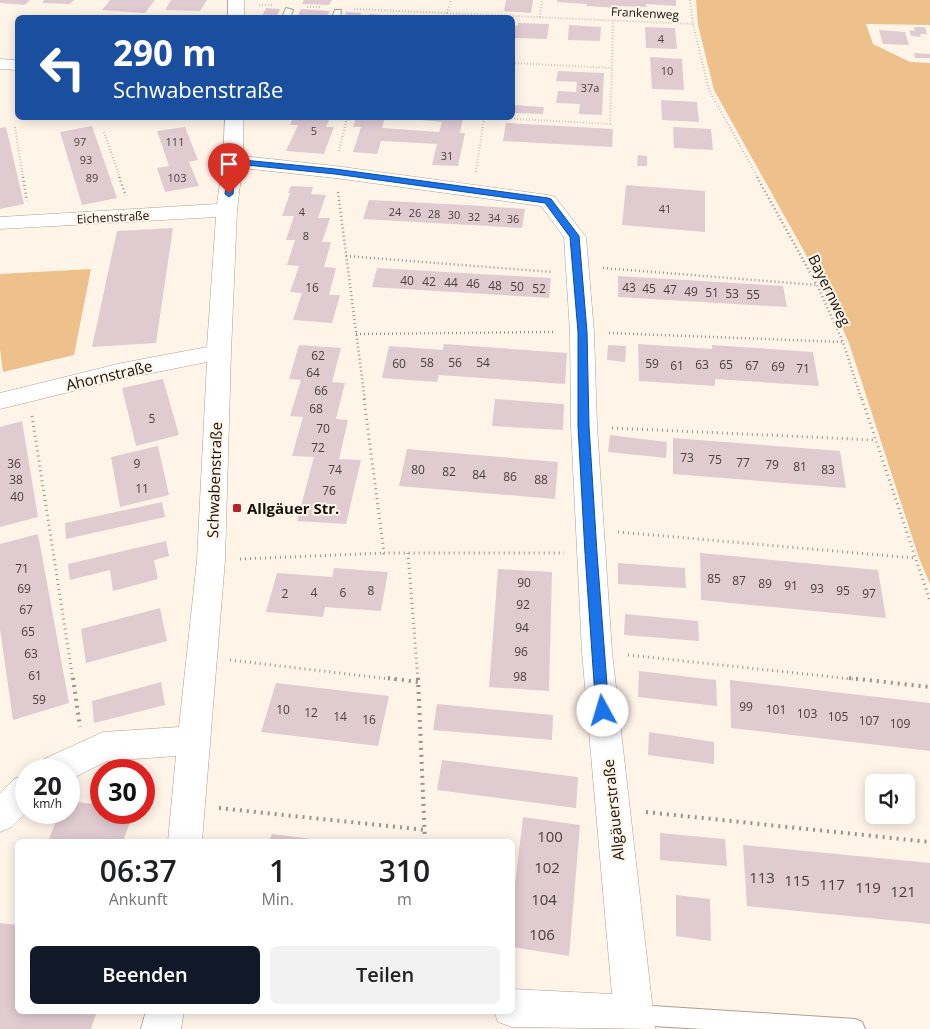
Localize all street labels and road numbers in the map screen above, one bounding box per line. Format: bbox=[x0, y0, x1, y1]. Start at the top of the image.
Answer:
street label: Frankenweg bbox=[611, 3, 680, 23]
street label: Eichenstraße bbox=[76, 207, 150, 227]
street label: Bayernweg bbox=[804, 251, 856, 329]
street label: Ahornstraße bbox=[64, 355, 154, 395]
street label: Schwabenstraße bbox=[202, 422, 226, 538]
street label: Allgäuerstraße bbox=[598, 758, 628, 862]

